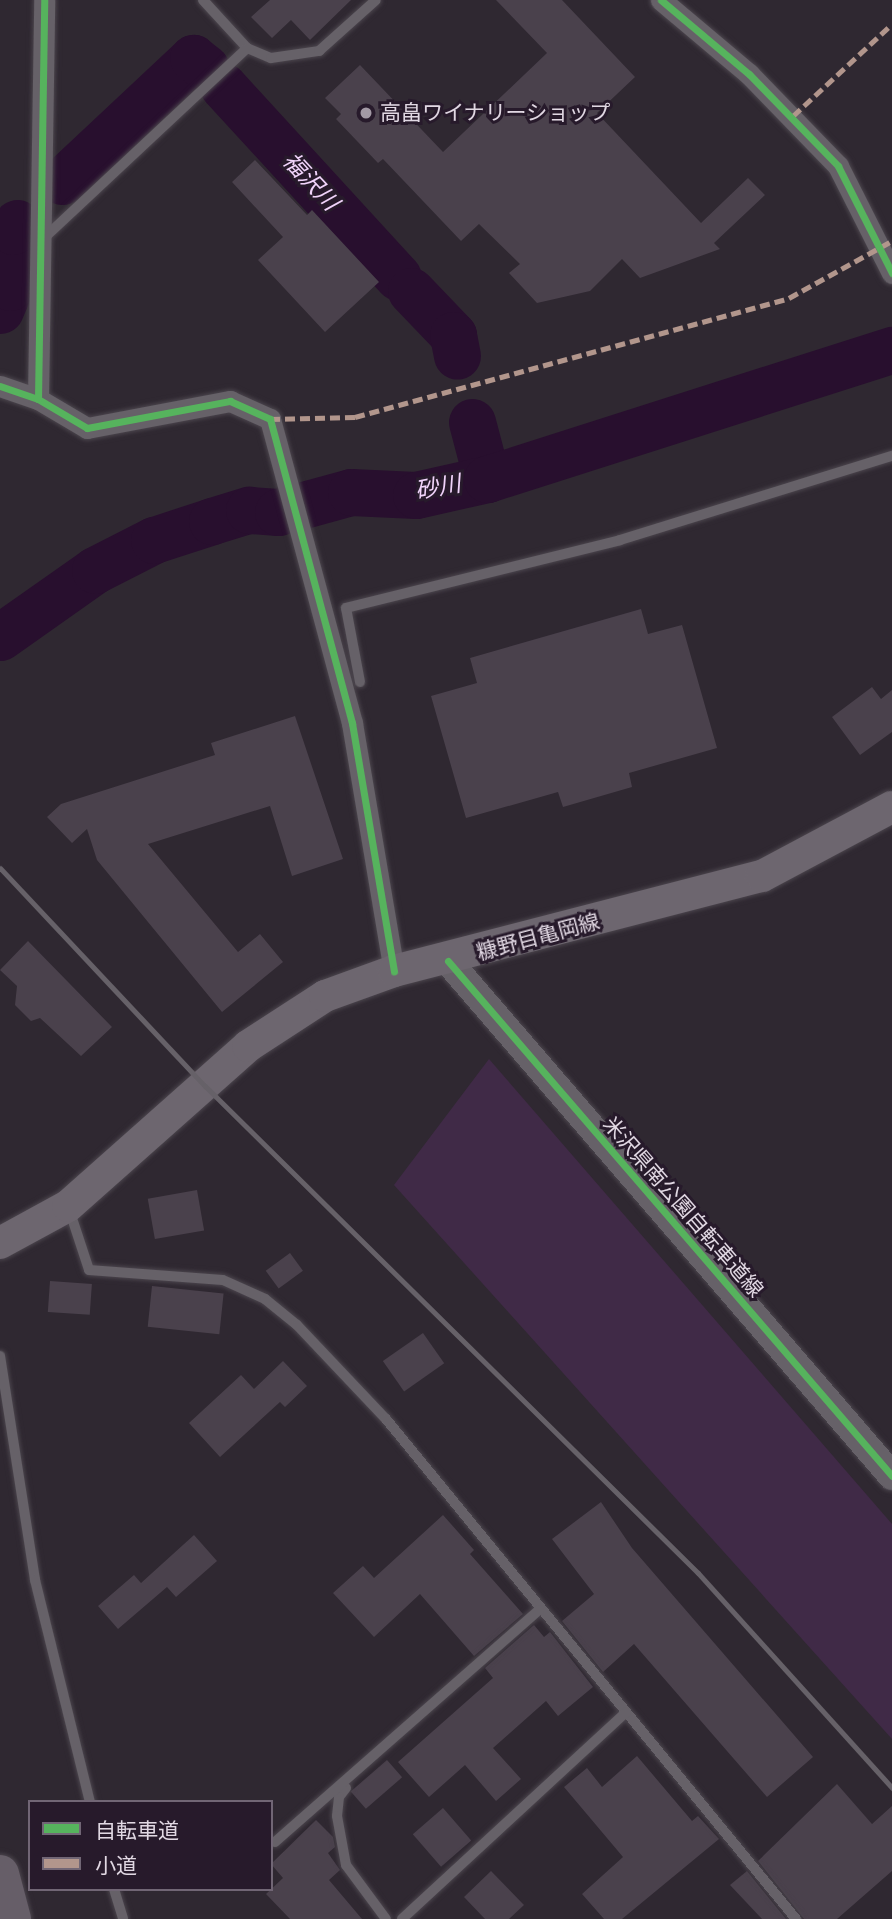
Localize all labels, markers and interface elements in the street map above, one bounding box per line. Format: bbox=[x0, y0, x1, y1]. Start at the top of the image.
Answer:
place label: 高畠ワイナリーショップ bbox=[380, 100, 611, 126]
marker: 高畠ワイナリーショップ bbox=[358, 105, 374, 121]
water label: 福沢川 bbox=[276, 147, 344, 217]
water label: 砂川 bbox=[413, 470, 463, 506]
street label: 糠野目亀岡線 bbox=[474, 909, 602, 965]
street label: 米沢県南公園自転車道線 bbox=[598, 1112, 768, 1302]
legend bbox=[28, 1800, 273, 1891]
text: 自転車道 bbox=[95, 1819, 179, 1843]
text: 小道 bbox=[95, 1854, 137, 1878]

